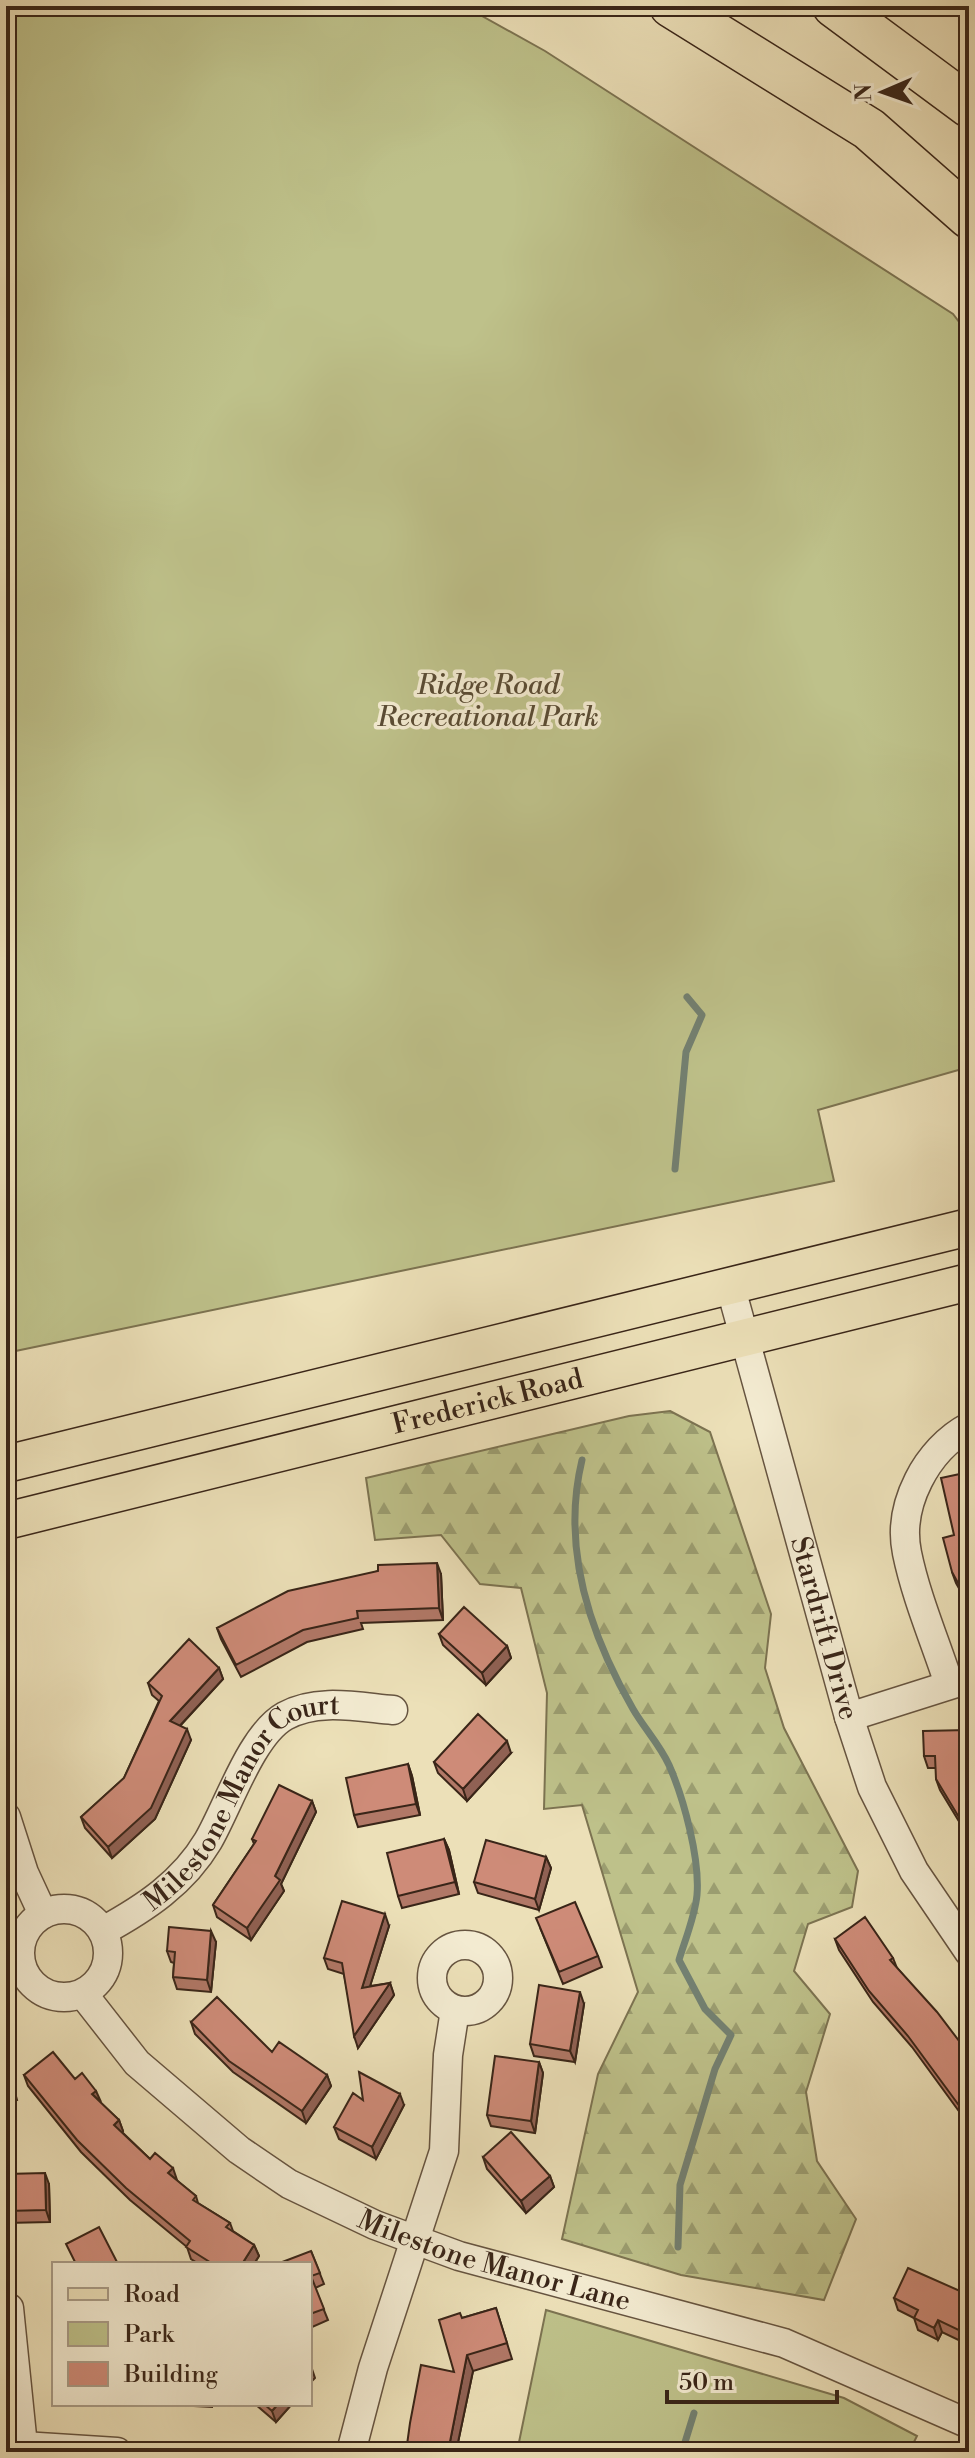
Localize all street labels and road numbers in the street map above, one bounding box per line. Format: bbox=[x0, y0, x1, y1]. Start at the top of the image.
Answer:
street label: Frederick Road bbox=[388, 1361, 587, 1442]
street label: Stardrift Drive bbox=[783, 1533, 866, 1724]
street label: Milestone Manor Court bbox=[136, 1688, 340, 1919]
street label: Milestone Manor Lane bbox=[352, 2202, 634, 2319]

